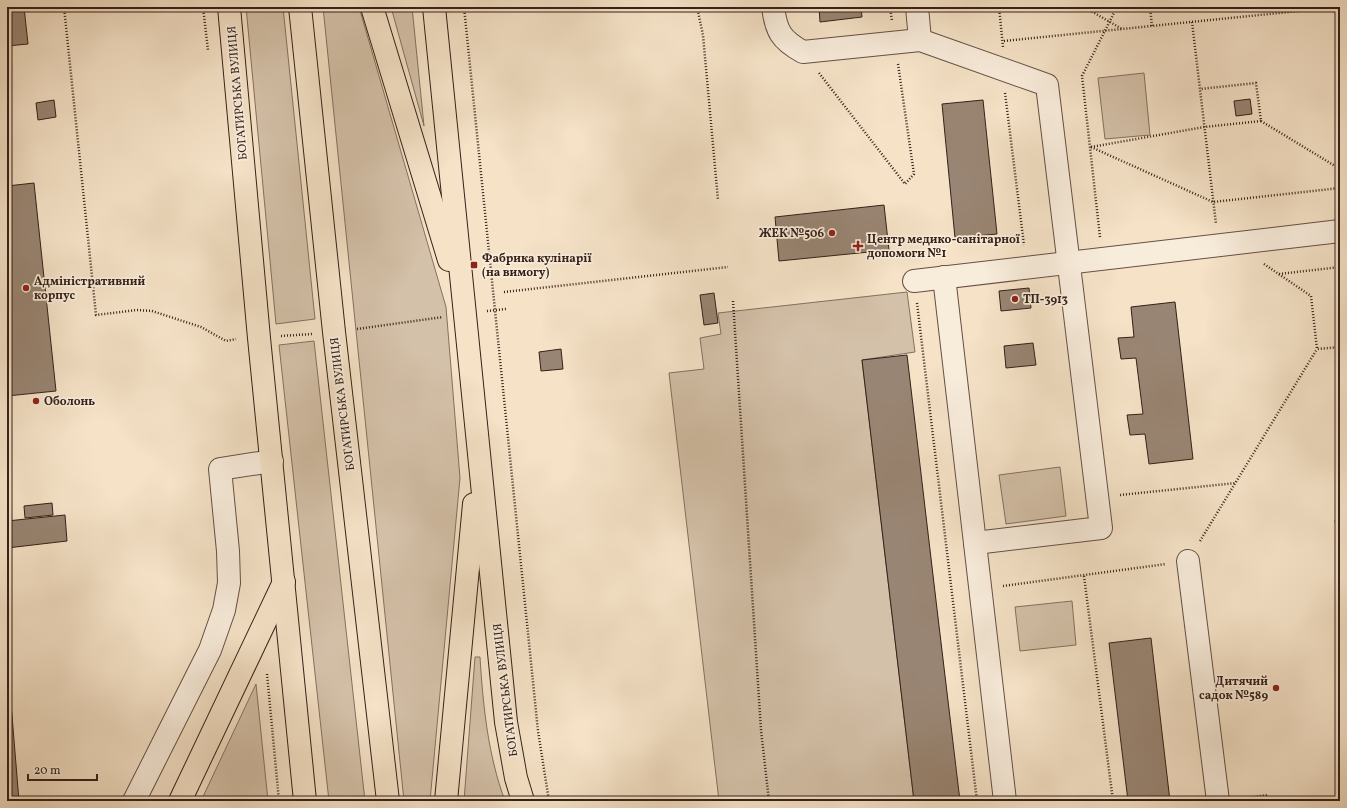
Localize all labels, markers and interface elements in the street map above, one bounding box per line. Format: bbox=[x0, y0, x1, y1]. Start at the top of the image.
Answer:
street label: БОГАТИРСЬКА ВУЛИЦЯ bbox=[224, 25, 252, 161]
place label: ЖЕК №506 bbox=[759, 226, 824, 242]
marker: ЖЕК №506 bbox=[827, 228, 837, 238]
place label: Центр медико-санітарної допомоги №1 bbox=[867, 232, 1021, 262]
marker: Центр медико-санітарної допомоги №1 bbox=[852, 240, 864, 252]
place label: Фабрика кулінарії (на вимогу) bbox=[482, 251, 592, 281]
marker: Фабрика кулінарії (на вимогу) bbox=[469, 260, 479, 270]
place label: Адміністративний корпус bbox=[34, 274, 146, 304]
marker: Адміністративний корпус bbox=[21, 283, 31, 293]
place label: ТП-3913 bbox=[1023, 292, 1068, 308]
marker: ТП-3913 bbox=[1010, 294, 1020, 304]
street label: БОГАТИРСЬКА ВУЛИЦЯ bbox=[327, 336, 359, 472]
place label: Оболонь bbox=[44, 394, 95, 410]
marker: Оболонь bbox=[31, 396, 41, 406]
street label: БОГАТИРСЬКА ВУЛИЦЯ bbox=[490, 622, 522, 758]
place label: Дитячий садок №589 bbox=[1199, 674, 1268, 704]
marker: Дитячий садок №589 bbox=[1271, 683, 1281, 693]
scale bar bbox=[28, 756, 97, 782]
text: 20 m bbox=[34, 763, 61, 779]

